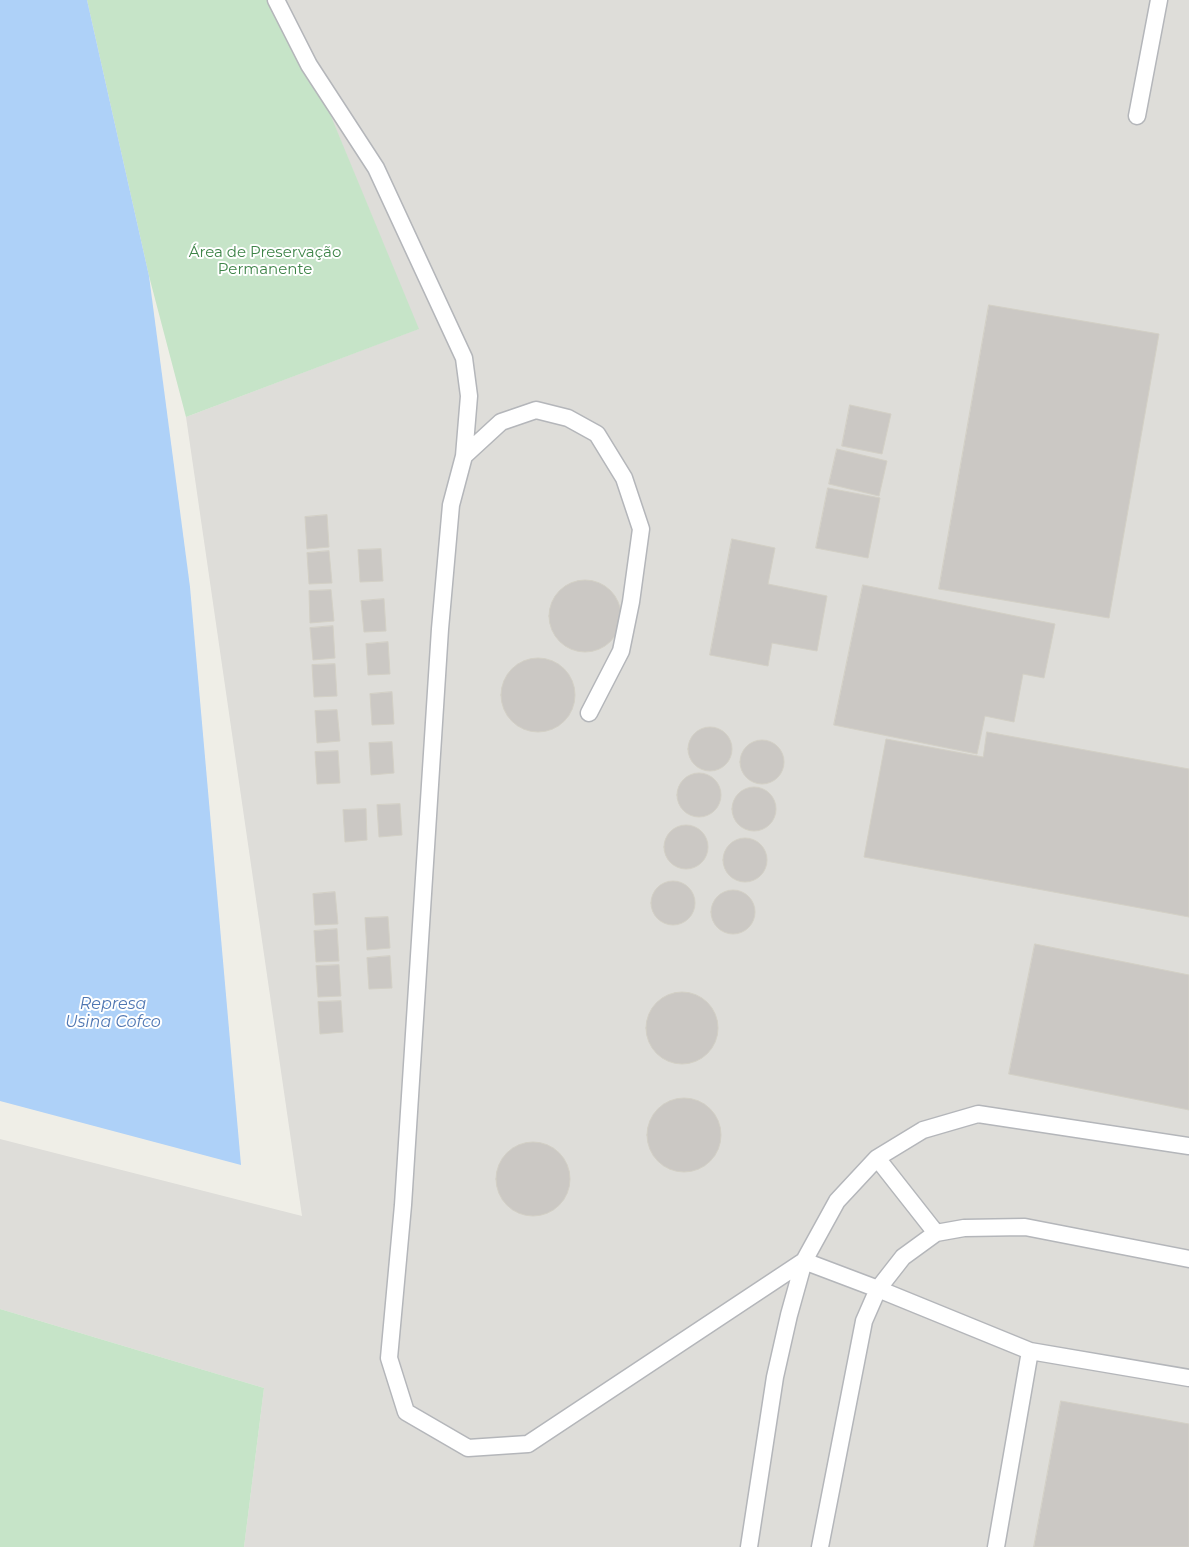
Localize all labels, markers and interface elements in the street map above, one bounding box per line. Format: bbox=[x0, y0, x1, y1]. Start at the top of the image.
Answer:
park label: Área de Preservação Permanente bbox=[189, 244, 341, 279]
water label: Represa Usina Cofco bbox=[65, 994, 161, 1032]

